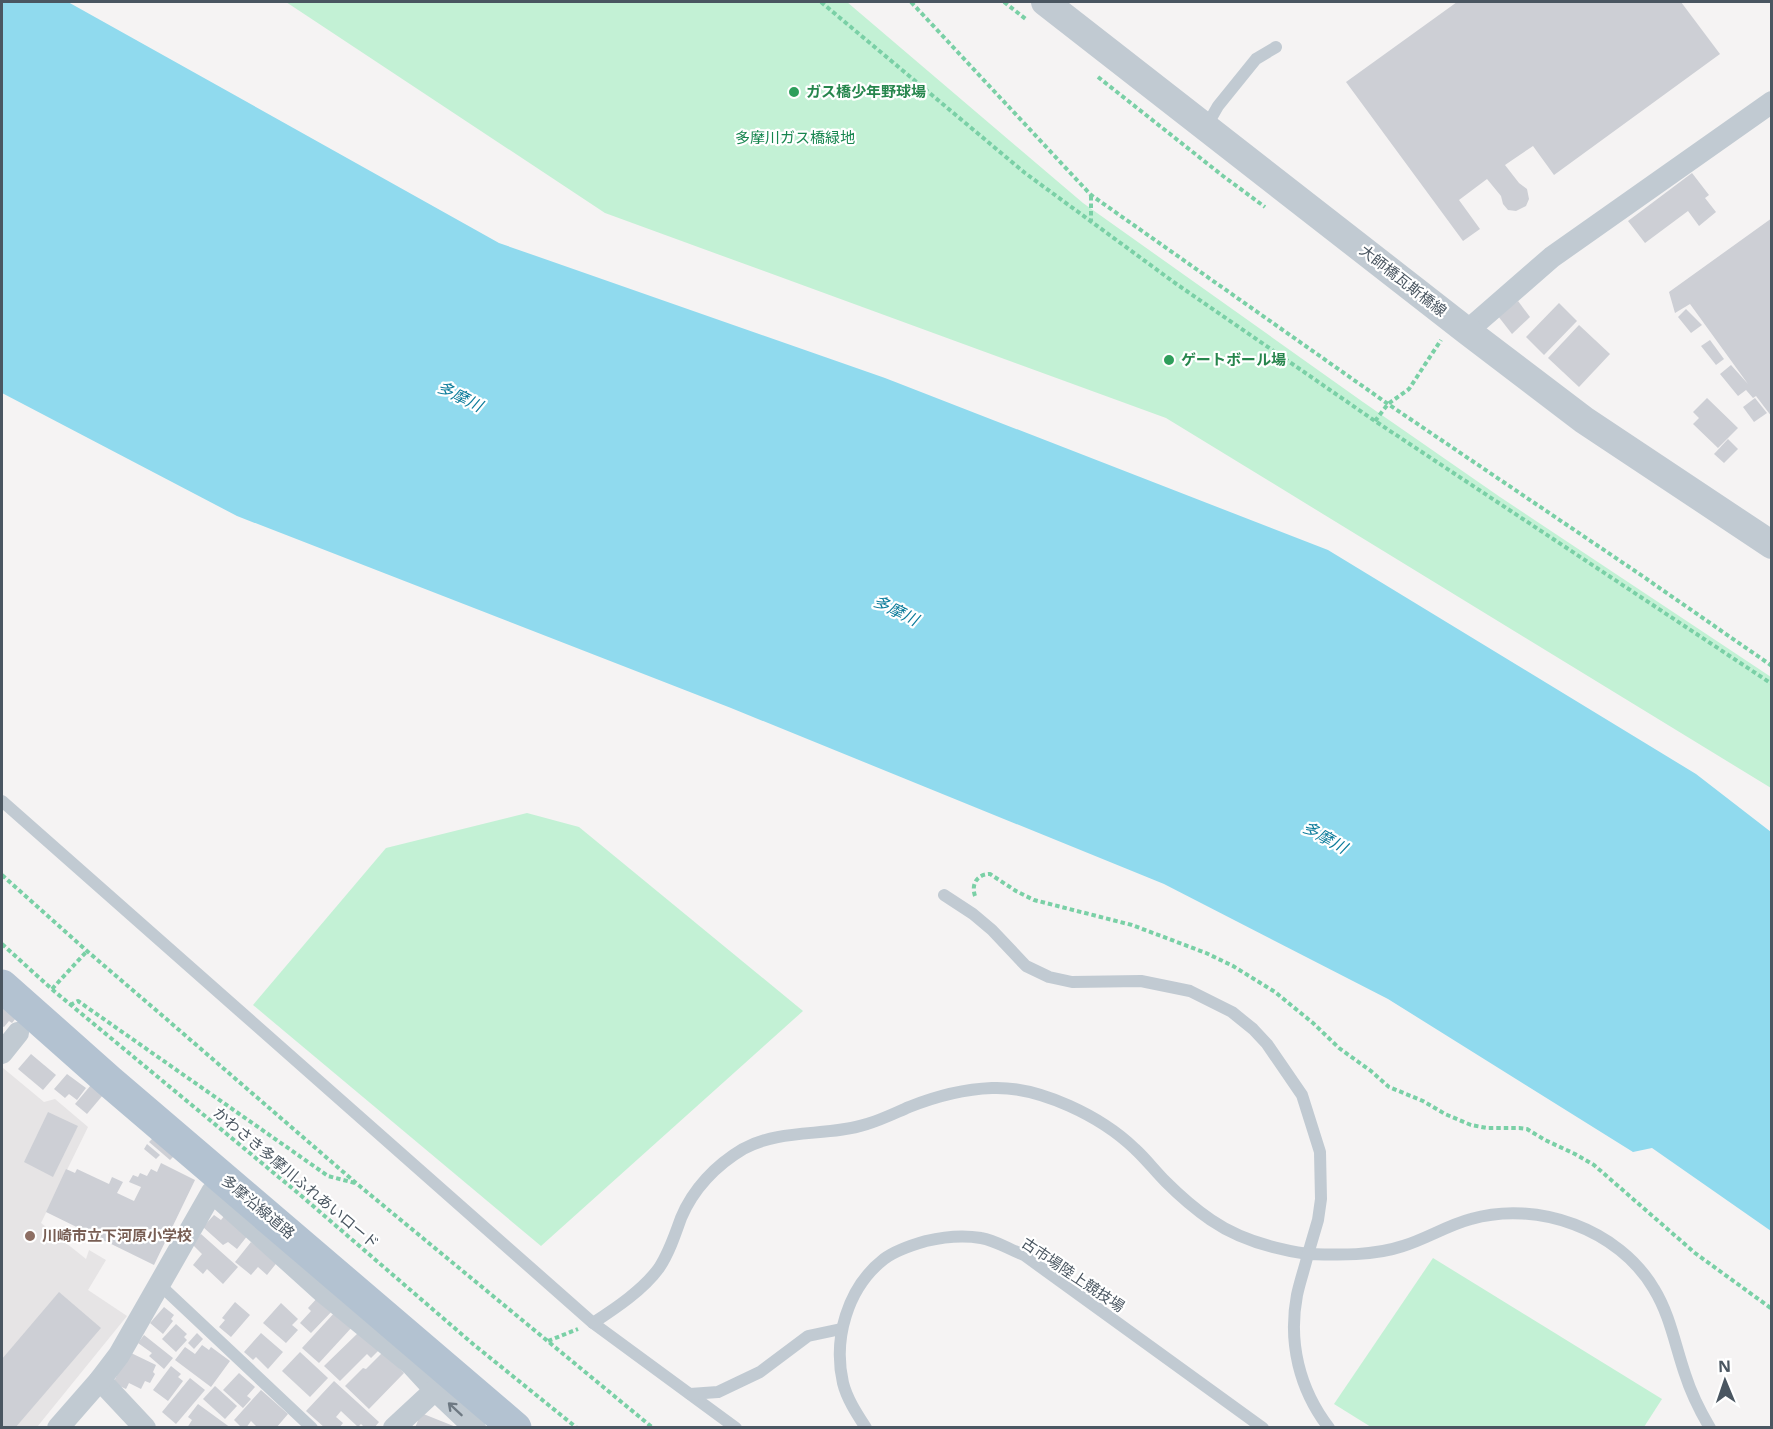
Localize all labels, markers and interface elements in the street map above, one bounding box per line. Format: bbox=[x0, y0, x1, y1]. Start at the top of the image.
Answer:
place label: ガス橋少年野球場 bbox=[806, 81, 926, 101]
marker: ガス橋少年野球場 bbox=[787, 85, 801, 99]
park label: 多摩川ガス橋緑地 bbox=[735, 127, 855, 147]
street label: 大師橋瓦斯橋線 bbox=[1356, 240, 1451, 320]
place label: ゲートボール場 bbox=[1181, 349, 1286, 369]
marker: ゲートボール場 bbox=[1162, 353, 1176, 367]
water label: 多摩川 bbox=[434, 376, 488, 417]
water label: 多摩川 bbox=[870, 590, 924, 631]
water label: 多摩川 bbox=[1299, 816, 1353, 859]
street label: かわさき多摩川ふれあいロード bbox=[210, 1102, 384, 1252]
street label: 多摩沿線道路 bbox=[218, 1170, 300, 1243]
place label: 川崎市立下河原小学校 bbox=[42, 1225, 192, 1245]
marker: 川崎市立下河原小学校 bbox=[23, 1229, 37, 1243]
street label: 古市場陸上競技場 bbox=[1018, 1232, 1129, 1316]
north arrow bbox=[1695, 1351, 1755, 1411]
text: N bbox=[1718, 1355, 1731, 1377]
one-way arrow bbox=[448, 1402, 463, 1416]

